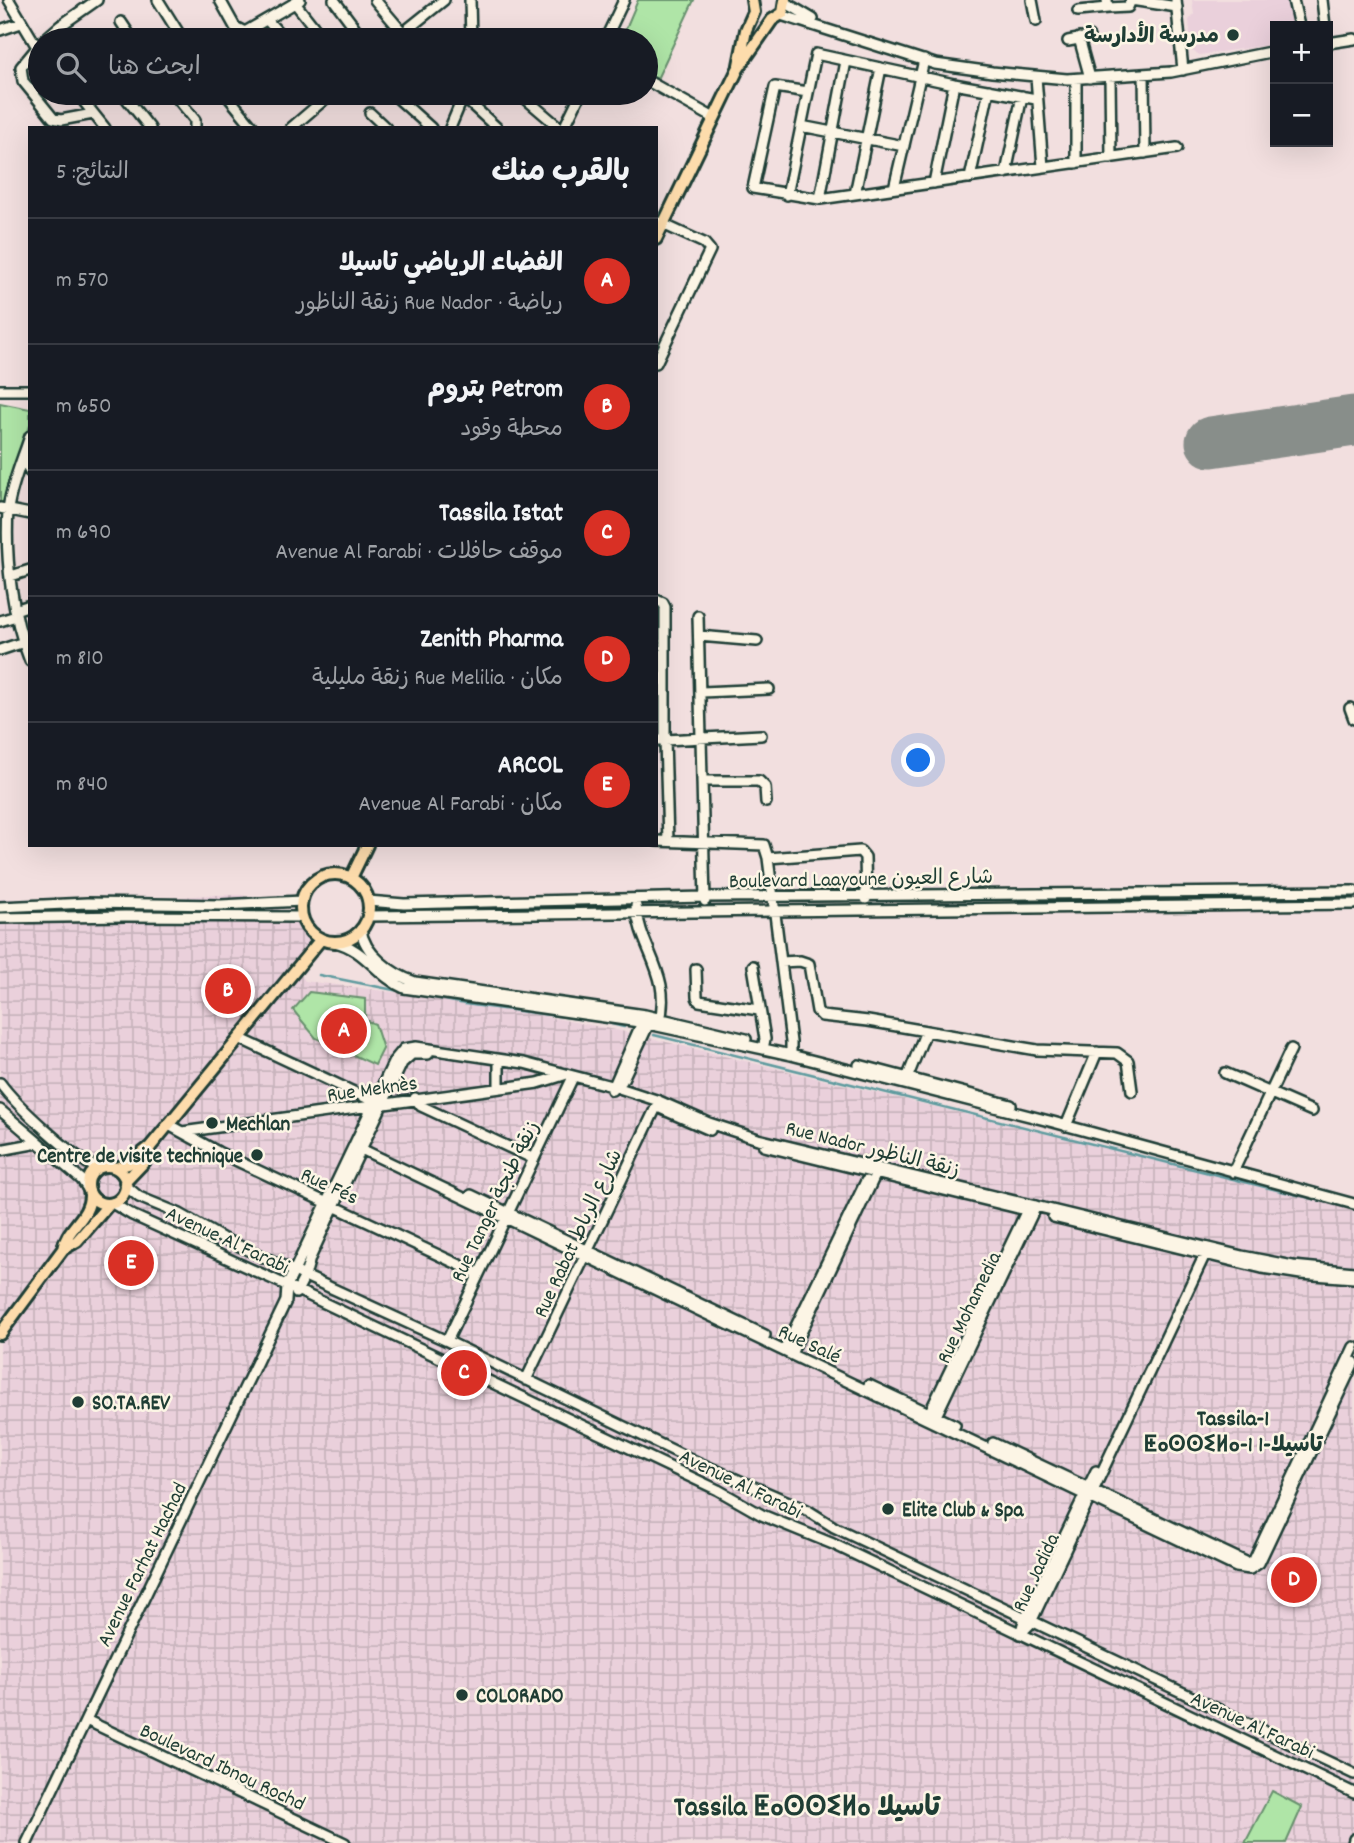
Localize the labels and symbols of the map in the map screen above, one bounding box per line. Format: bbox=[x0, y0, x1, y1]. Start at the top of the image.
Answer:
place label: مدرسة الأدارسة bbox=[1084, 21, 1219, 53]
marker: مدرسة الأدارسة bbox=[1225, 27, 1241, 43]
your location bbox=[901, 743, 935, 777]
street label: Boulevard Laayoune شارع العيون bbox=[729, 864, 994, 898]
pin: B bbox=[205, 965, 251, 1017]
pin: A bbox=[321, 1005, 367, 1057]
street label: Rue Meknès bbox=[325, 1070, 420, 1112]
place label: Mechlan bbox=[226, 1111, 290, 1141]
marker: Mechlan bbox=[204, 1115, 220, 1131]
street label: Rue Nador زنقة الناظور bbox=[782, 1115, 962, 1187]
street label: Rue Tanger زنقة طنجة bbox=[445, 1117, 549, 1288]
place label: Centre de visite technique bbox=[37, 1143, 243, 1173]
street label: Rue Rabat شارع الرباط bbox=[527, 1145, 632, 1323]
marker: Centre de visite technique bbox=[249, 1147, 265, 1163]
street label: Rue Fés bbox=[295, 1161, 363, 1214]
street label: Avenue Al Farabi bbox=[160, 1200, 294, 1284]
pin: E bbox=[108, 1237, 154, 1289]
street label: Rue Mohamedia bbox=[931, 1246, 1011, 1370]
street label: Rue Salé bbox=[772, 1318, 845, 1373]
pin: C bbox=[441, 1347, 487, 1399]
place label: SO.TA.REV bbox=[92, 1390, 171, 1420]
marker: SO.TA.REV bbox=[70, 1394, 86, 1410]
district label: Tassila-1 ⵟⴰⵙⵙⵉⵍⴰ-1 1-تاسيلا bbox=[1143, 1404, 1324, 1463]
street label: Avenue Al Farabi bbox=[673, 1443, 806, 1528]
street label: Avenue Farhat Hachad bbox=[91, 1478, 197, 1653]
place label: Elite Club & Spa bbox=[902, 1497, 1024, 1527]
marker: Elite Club & Spa bbox=[880, 1501, 896, 1517]
street label: Rue Jadida bbox=[1006, 1528, 1070, 1618]
pin: D bbox=[1271, 1554, 1317, 1606]
place label: COLORADO bbox=[476, 1683, 564, 1713]
street label: Avenue Al Farabi bbox=[1185, 1685, 1319, 1769]
marker: COLORADO bbox=[454, 1687, 470, 1703]
street label: Boulevard Ibnou Rochd bbox=[134, 1717, 309, 1820]
district label: Tassila ⵟⴰⵙⵙⵉⵍⴰ تاسيلا bbox=[674, 1790, 941, 1830]

